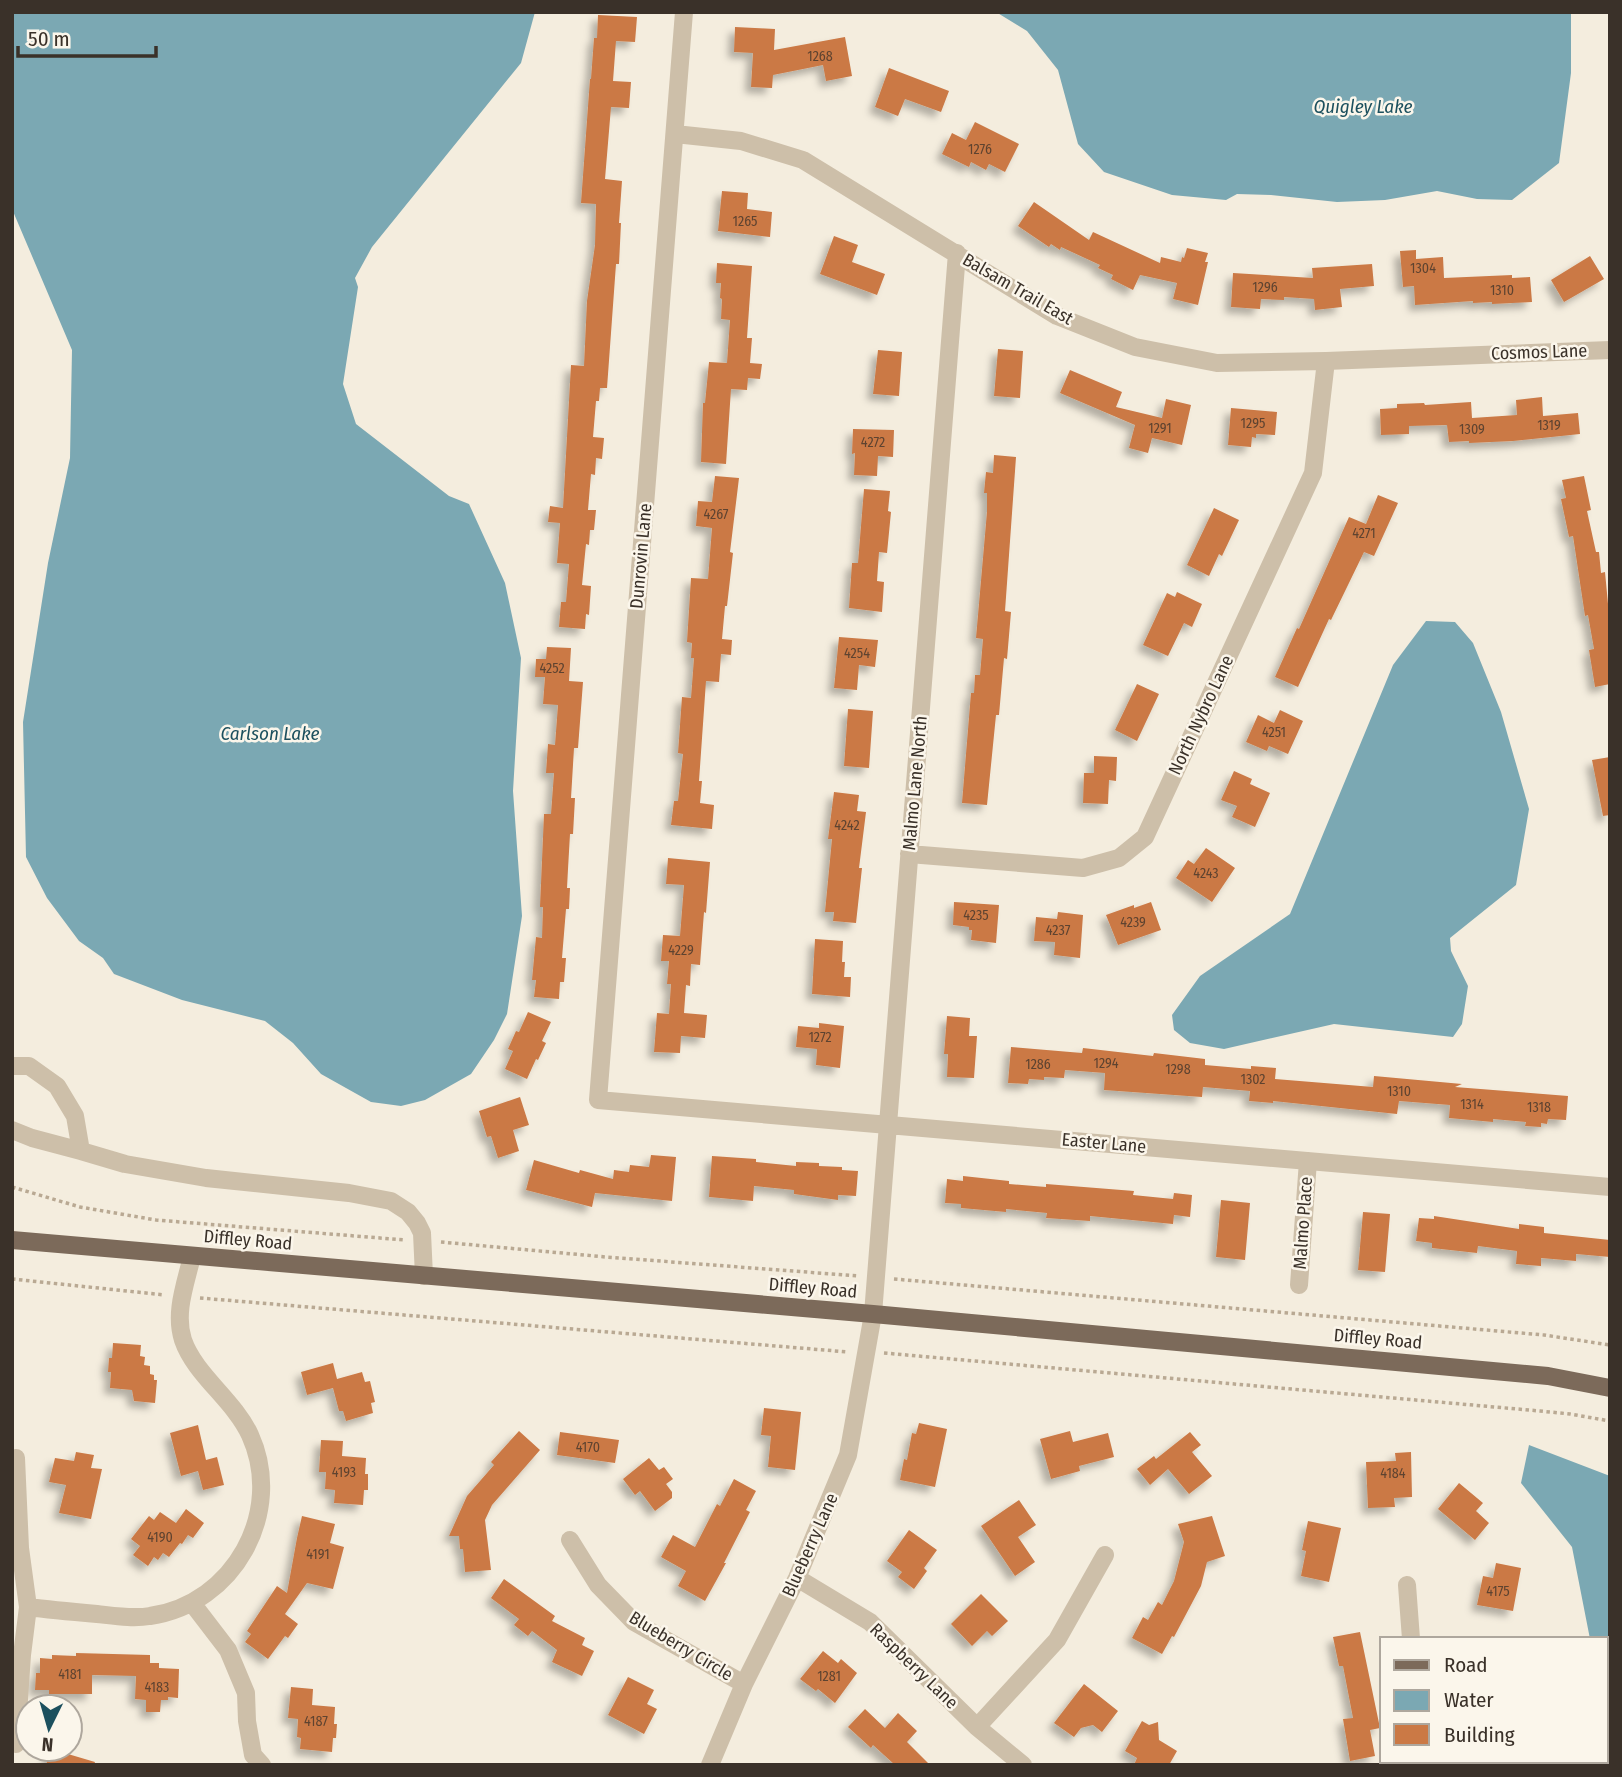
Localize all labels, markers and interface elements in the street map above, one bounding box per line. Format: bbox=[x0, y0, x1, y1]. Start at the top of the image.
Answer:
scale bar bbox=[18, 14, 156, 58]
text: 50 m bbox=[28, 26, 70, 52]
house number: 1268 bbox=[807, 48, 833, 65]
water label: Quigley Lake bbox=[1313, 95, 1413, 118]
house number: 1276 bbox=[968, 141, 992, 158]
house number: 1265 bbox=[733, 213, 757, 230]
street label: Balsam Trail East bbox=[959, 248, 1077, 330]
house number: 1304 bbox=[1410, 260, 1436, 277]
house number: 1296 bbox=[1252, 279, 1278, 296]
house number: 1310 bbox=[1490, 282, 1514, 299]
street label: Cosmos Lane bbox=[1491, 339, 1588, 365]
house number: 1295 bbox=[1241, 415, 1265, 432]
house number: 1319 bbox=[1537, 417, 1561, 434]
house number: 1291 bbox=[1148, 420, 1172, 437]
house number: 1309 bbox=[1459, 421, 1485, 438]
house number: 4272 bbox=[861, 434, 885, 451]
street label: Dunrovin Lane bbox=[625, 502, 657, 610]
house number: 4267 bbox=[703, 506, 729, 523]
house number: 4271 bbox=[1352, 525, 1376, 542]
house number: 4254 bbox=[844, 645, 870, 662]
street label: North Nybro Lane bbox=[1164, 652, 1238, 778]
house number: 4252 bbox=[539, 660, 565, 677]
street label: Malmo Lane North bbox=[898, 715, 932, 851]
water label: Carlson Lake bbox=[220, 722, 320, 745]
house number: 4251 bbox=[1262, 724, 1286, 741]
house number: 4242 bbox=[834, 817, 860, 834]
house number: 4243 bbox=[1193, 865, 1219, 882]
house number: 4235 bbox=[963, 907, 989, 924]
house number: 4239 bbox=[1120, 914, 1146, 931]
house number: 4237 bbox=[1046, 922, 1071, 939]
house number: 4229 bbox=[668, 942, 694, 959]
house number: 1272 bbox=[808, 1029, 832, 1046]
house number: 1294 bbox=[1093, 1055, 1119, 1072]
house number: 1286 bbox=[1025, 1056, 1051, 1073]
house number: 1298 bbox=[1165, 1061, 1191, 1078]
house number: 1302 bbox=[1240, 1071, 1266, 1088]
house number: 1310 bbox=[1387, 1083, 1411, 1100]
house number: 1314 bbox=[1460, 1096, 1484, 1113]
house number: 1318 bbox=[1527, 1099, 1551, 1116]
street label: Easter Lane bbox=[1061, 1128, 1147, 1158]
street label: Malmo Place bbox=[1289, 1176, 1317, 1270]
street label: Diffley Road bbox=[203, 1225, 293, 1255]
street label: Diffley Road bbox=[768, 1273, 858, 1303]
street label: Diffley Road bbox=[1333, 1324, 1423, 1354]
house number: 4170 bbox=[576, 1439, 600, 1456]
house number: 4193 bbox=[332, 1464, 356, 1481]
house number: 4184 bbox=[1380, 1465, 1406, 1482]
street label: Blueberry Lane bbox=[777, 1490, 843, 1600]
house number: 4190 bbox=[147, 1529, 173, 1546]
house number: 4191 bbox=[306, 1546, 330, 1563]
house number: 4175 bbox=[1486, 1583, 1510, 1600]
street label: Blueberry Circle bbox=[625, 1606, 737, 1686]
street label: Raspberry Lane bbox=[865, 1619, 963, 1714]
legend bbox=[1380, 1637, 1608, 1763]
text: Road bbox=[1444, 1652, 1488, 1678]
house number: 4181 bbox=[58, 1666, 82, 1683]
house number: 1281 bbox=[817, 1668, 841, 1685]
house number: 4183 bbox=[145, 1679, 169, 1696]
text: Water bbox=[1444, 1687, 1494, 1713]
north arrow bbox=[14, 1693, 84, 1763]
house number: 4187 bbox=[304, 1713, 328, 1730]
text: Building bbox=[1444, 1722, 1515, 1748]
text: N bbox=[41, 1732, 54, 1756]

